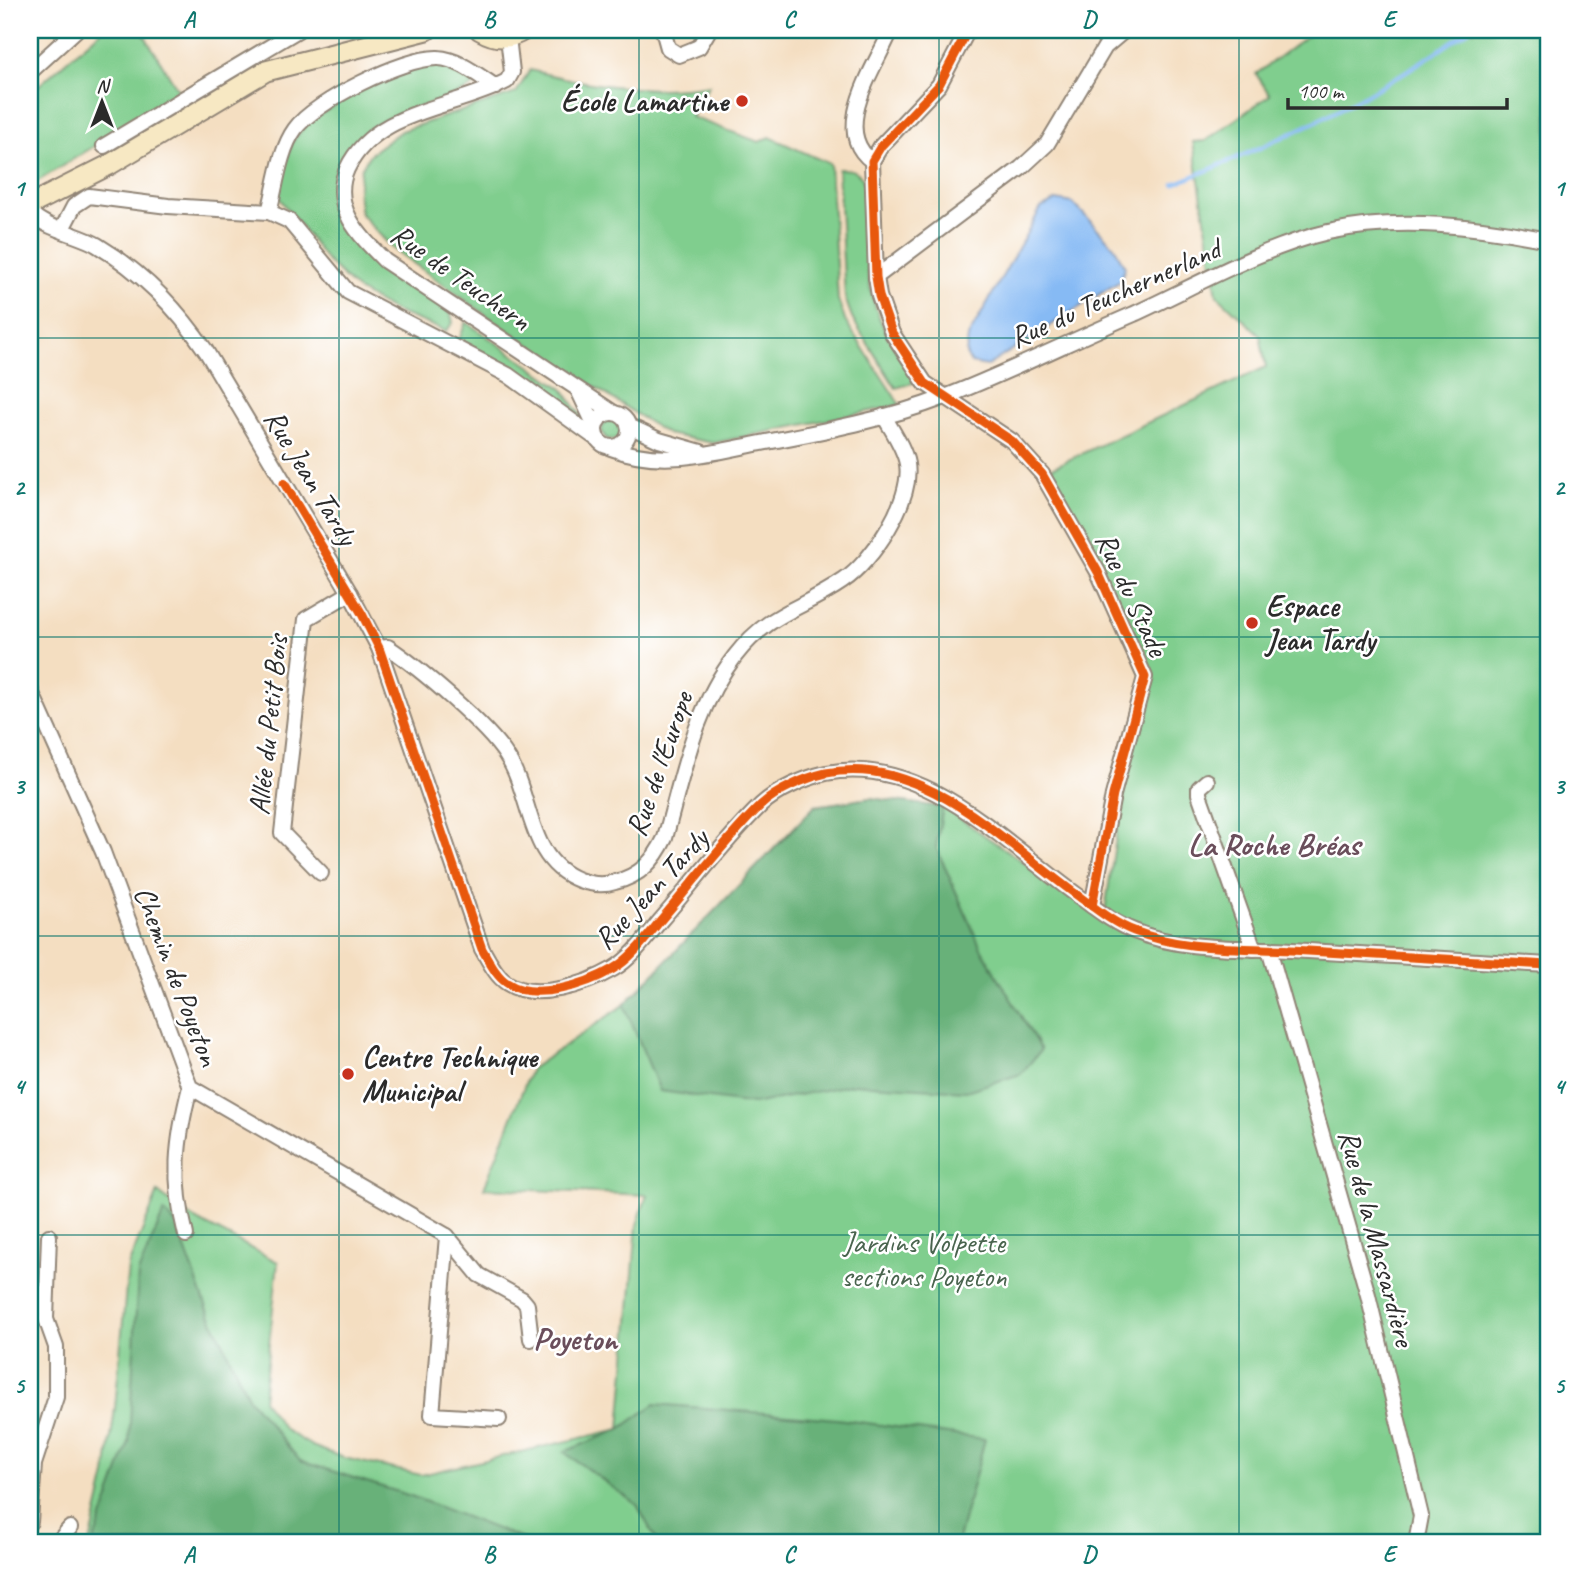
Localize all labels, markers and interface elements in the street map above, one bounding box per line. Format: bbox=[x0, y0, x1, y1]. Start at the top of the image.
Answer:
text: A bbox=[183, 5, 197, 34]
text: B bbox=[483, 5, 497, 34]
text: C bbox=[784, 5, 798, 34]
text: D bbox=[1082, 5, 1098, 34]
text: E bbox=[1383, 5, 1399, 34]
north arrow bbox=[66, 66, 136, 136]
scale bar bbox=[1288, 66, 1506, 110]
text: N bbox=[96, 74, 111, 98]
text: 100 m bbox=[1298, 78, 1345, 104]
place label: École Lamartine bbox=[561, 82, 730, 120]
marker: École Lamartine bbox=[734, 93, 750, 109]
text: 1 bbox=[14, 174, 27, 203]
text: 1 bbox=[1554, 174, 1567, 203]
street label: Rue de Teuchern bbox=[384, 215, 539, 339]
street label: Rue du Teuchernerland bbox=[1004, 228, 1230, 356]
street label: Rue Jean Tardy bbox=[256, 402, 368, 554]
text: 2 bbox=[14, 473, 27, 502]
text: 2 bbox=[1554, 473, 1567, 502]
street label: Rue du Stade bbox=[1087, 526, 1178, 664]
place label: Espace Jean Tardy bbox=[1264, 587, 1378, 659]
marker: Espace Jean Tardy bbox=[1244, 615, 1260, 631]
street label: Allée du Petit Bois bbox=[240, 631, 297, 817]
street label: Rue de l'Europe bbox=[617, 685, 702, 841]
text: 3 bbox=[14, 772, 27, 801]
text: 3 bbox=[1554, 772, 1567, 801]
street label: Rue Jean Tardy bbox=[585, 819, 719, 957]
district label: La Roche Bréas bbox=[1188, 824, 1363, 865]
street label: Chemin de Poyeton bbox=[125, 881, 229, 1072]
place label: Centre Technique Municipal bbox=[362, 1038, 539, 1110]
marker: Centre Technique Municipal bbox=[340, 1066, 356, 1082]
text: 4 bbox=[14, 1072, 27, 1101]
text: 4 bbox=[1554, 1072, 1567, 1101]
street label: Rue de la Massardière bbox=[1330, 1126, 1425, 1353]
park label: Jardins Volpette sections Poyeton bbox=[841, 1223, 1007, 1295]
district label: Poyeton bbox=[533, 1318, 619, 1359]
text: 5 bbox=[14, 1371, 26, 1400]
text: 5 bbox=[1554, 1371, 1566, 1400]
text: A bbox=[183, 1540, 197, 1569]
text: B bbox=[483, 1540, 497, 1569]
text: C bbox=[784, 1540, 798, 1569]
text: D bbox=[1082, 1540, 1098, 1569]
text: E bbox=[1383, 1540, 1399, 1569]

